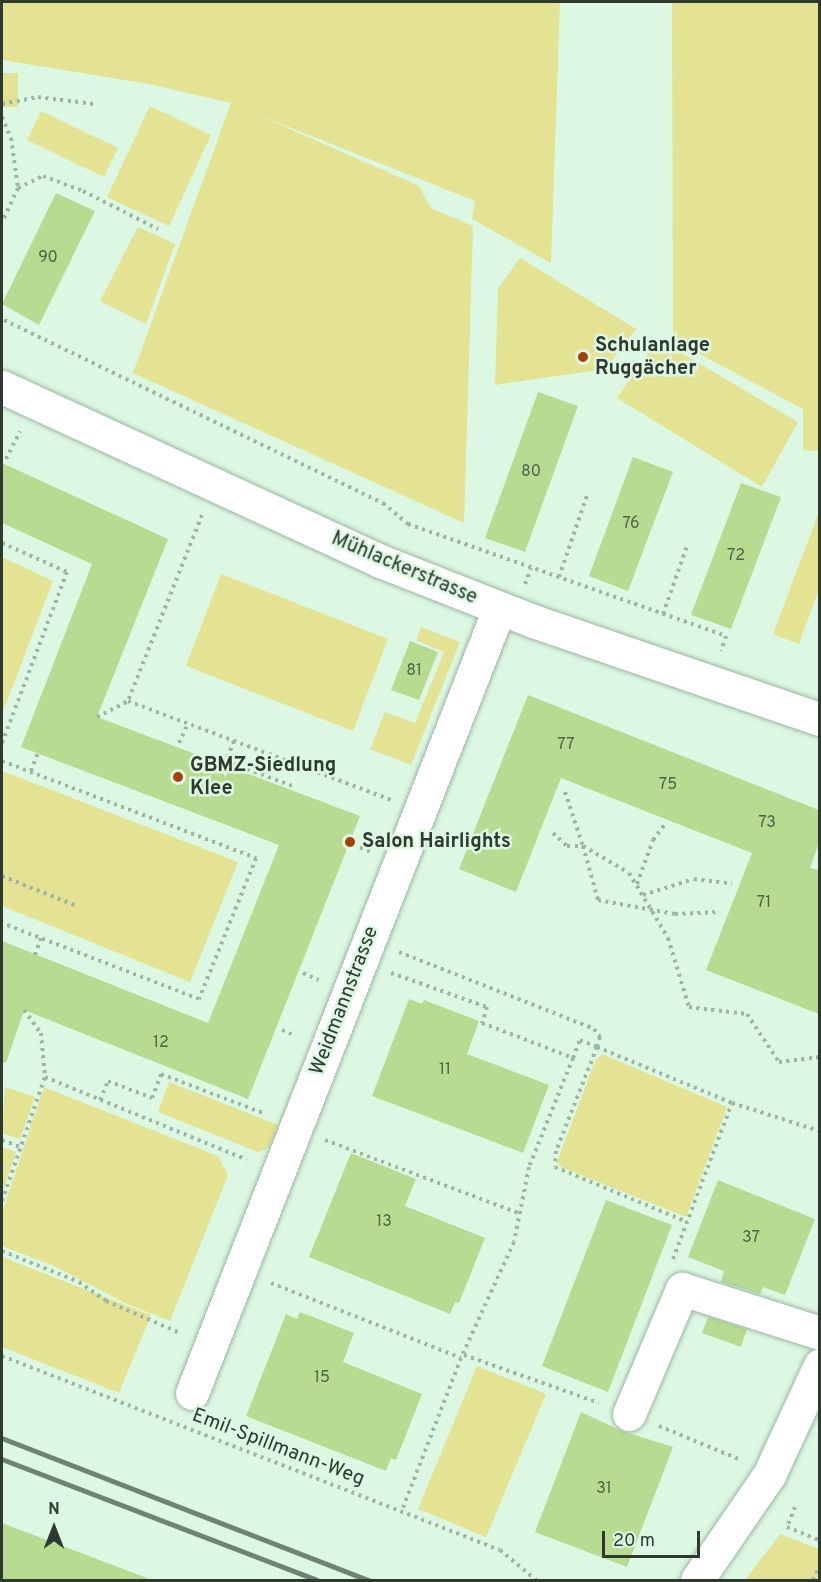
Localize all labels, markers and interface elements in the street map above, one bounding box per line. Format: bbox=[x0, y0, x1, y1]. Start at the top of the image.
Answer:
house number: 90 bbox=[38, 248, 58, 268]
place label: Schulanlage Ruggächer bbox=[595, 334, 710, 381]
marker: Schulanlage Ruggächer bbox=[576, 350, 590, 364]
house number: 80 bbox=[521, 462, 541, 482]
house number: 76 bbox=[622, 514, 640, 534]
street label: Mühlackerstrasse bbox=[327, 527, 481, 611]
house number: 72 bbox=[727, 546, 745, 566]
house number: 81 bbox=[406, 661, 422, 681]
house number: 77 bbox=[557, 735, 575, 755]
place label: GBMZ-Siedlung Klee bbox=[190, 754, 336, 801]
marker: GBMZ-Siedlung Klee bbox=[171, 770, 185, 784]
house number: 75 bbox=[659, 775, 677, 795]
house number: 73 bbox=[758, 813, 776, 833]
place label: Salon Hairlights bbox=[362, 830, 511, 854]
marker: Salon Hairlights bbox=[343, 835, 357, 849]
house number: 71 bbox=[757, 893, 771, 913]
street label: Weidmannstrasse bbox=[306, 923, 384, 1079]
house number: 12 bbox=[153, 1033, 169, 1053]
house number: 11 bbox=[439, 1060, 451, 1080]
house number: 13 bbox=[376, 1212, 392, 1232]
house number: 37 bbox=[742, 1228, 760, 1248]
house number: 15 bbox=[314, 1368, 330, 1388]
street label: Emil-Spillmann-Weg bbox=[188, 1404, 368, 1492]
house number: 31 bbox=[596, 1479, 612, 1499]
north arrow bbox=[24, 1498, 84, 1558]
text: N bbox=[48, 1500, 60, 1520]
scale bar bbox=[605, 1519, 702, 1557]
text: 20 m bbox=[613, 1530, 655, 1553]

